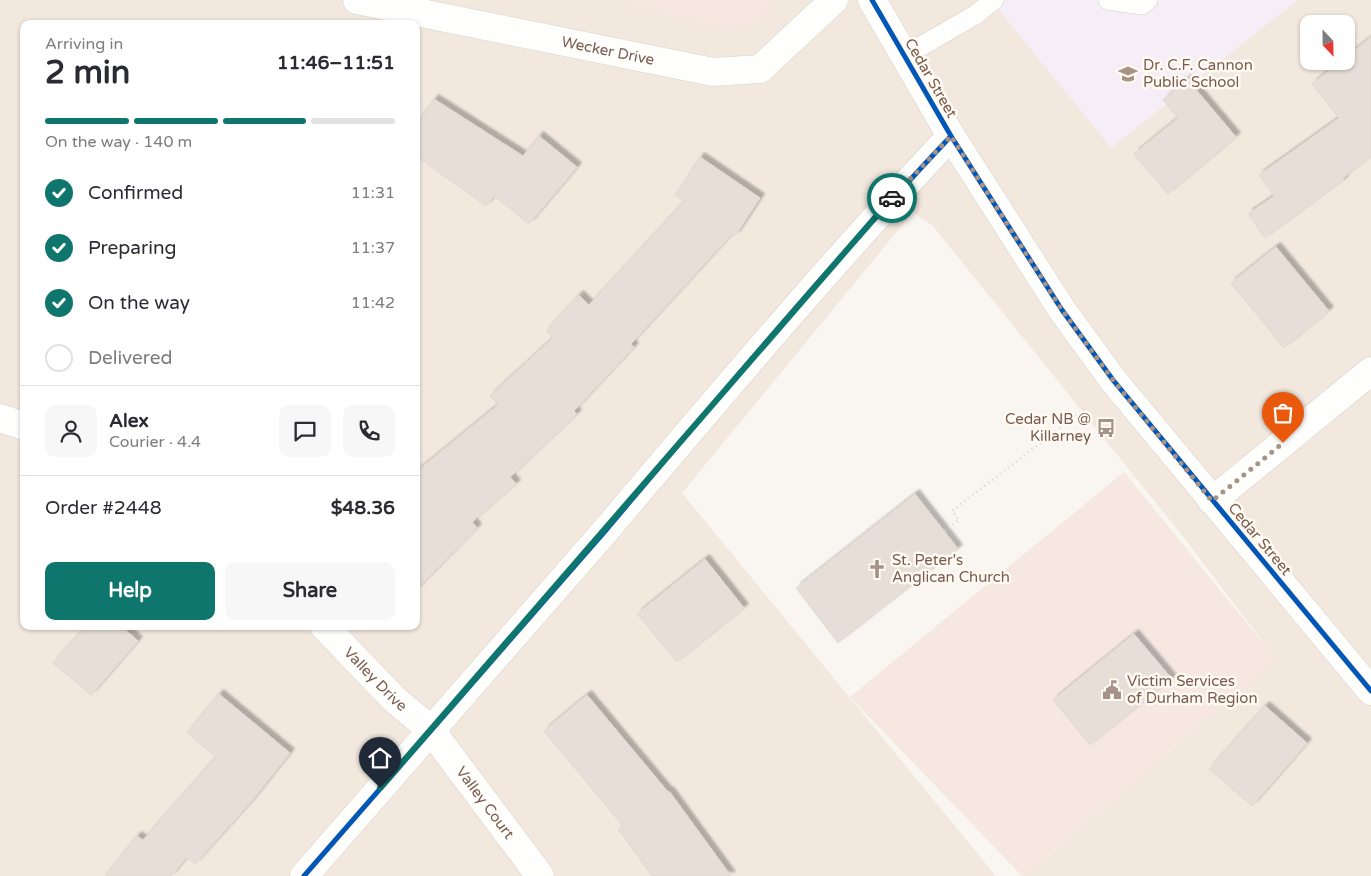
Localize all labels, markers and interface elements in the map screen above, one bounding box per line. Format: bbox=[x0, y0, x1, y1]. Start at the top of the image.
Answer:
north arrow bbox=[1300, 15, 1355, 70]
map controls bbox=[1300, 15, 1355, 70]
street label: Wecker Drive bbox=[560, 33, 656, 69]
text: Arriving in bbox=[45, 34, 123, 54]
street label: Cedar Street bbox=[901, 35, 961, 121]
text: 11:46–11:51 bbox=[277, 52, 395, 74]
text: 2 min bbox=[45, 54, 130, 92]
place label: Dr. C.F. Cannon Public School bbox=[1143, 56, 1253, 91]
school or university icon: Dr. C.F. Cannon Public School bbox=[1117, 63, 1139, 85]
text: On the way · 140 m bbox=[45, 132, 192, 152]
courier bbox=[867, 173, 917, 223]
icon: check bbox=[45, 179, 73, 207]
text: Confirmed bbox=[88, 182, 183, 204]
text: 11:31 bbox=[351, 183, 395, 203]
icon: car bbox=[878, 184, 906, 212]
icon: check bbox=[45, 234, 73, 262]
text: Preparing bbox=[88, 237, 177, 259]
text: 11:37 bbox=[351, 238, 395, 258]
icon: check bbox=[45, 289, 73, 317]
text: On the way bbox=[88, 292, 190, 314]
text: 11:42 bbox=[351, 293, 395, 313]
text: Delivered bbox=[88, 347, 173, 369]
pin bbox=[1262, 392, 1304, 443]
icon: bag bbox=[1269, 399, 1297, 427]
button: person bbox=[45, 405, 97, 457]
button: chat bbox=[279, 405, 331, 457]
button: phone bbox=[343, 405, 395, 457]
text: Alex bbox=[109, 410, 149, 432]
place label: Cedar NB @ Killarney bbox=[1005, 410, 1091, 445]
bus stop icon: Cedar NB @ Killarney bbox=[1095, 417, 1117, 439]
text: Courier · 4.4 bbox=[109, 432, 201, 452]
text: Order #2448 bbox=[45, 497, 162, 519]
text: $48.36 bbox=[331, 497, 395, 519]
street label: Cedar Street bbox=[1224, 499, 1296, 579]
place label: St. Peter's Anglican Church bbox=[892, 551, 1010, 586]
church icon: St. Peter's Anglican Church bbox=[866, 558, 888, 580]
button: Help bbox=[45, 562, 215, 620]
button: Share bbox=[225, 562, 395, 620]
street label: Valley Drive bbox=[340, 643, 411, 715]
place label: Victim Services of Durham Region bbox=[1127, 672, 1258, 707]
public building icon: Victim Services of Durham Region bbox=[1101, 679, 1123, 701]
pin bbox=[359, 737, 401, 788]
icon: home bbox=[366, 744, 394, 772]
street label: Valley Court bbox=[452, 763, 518, 843]

